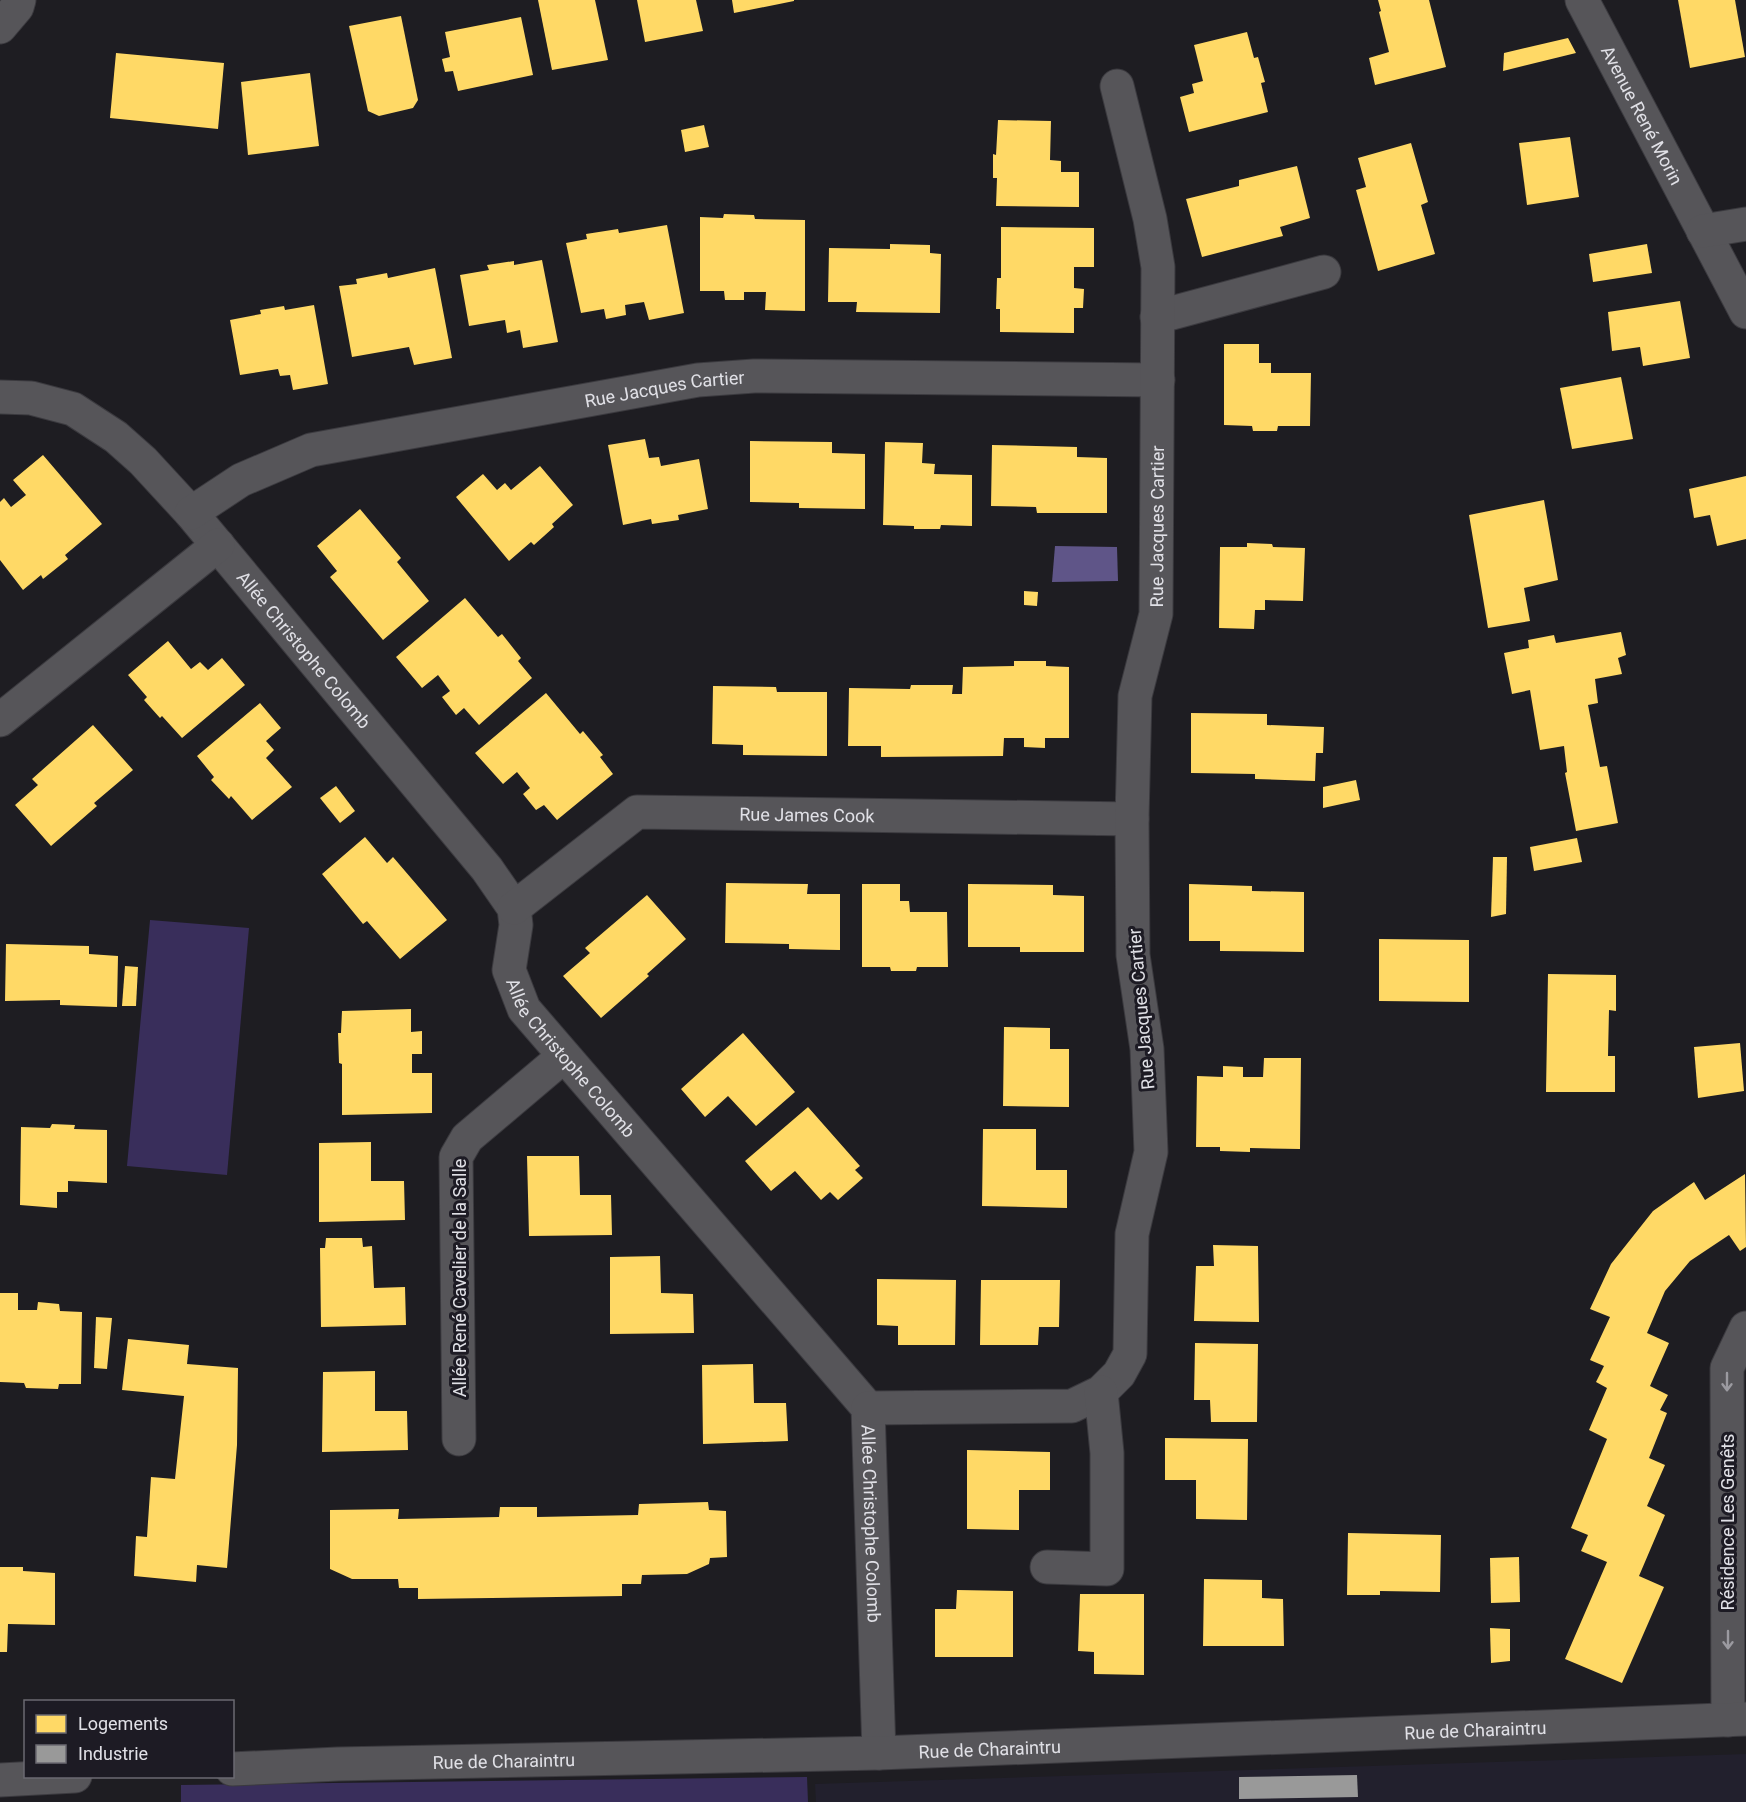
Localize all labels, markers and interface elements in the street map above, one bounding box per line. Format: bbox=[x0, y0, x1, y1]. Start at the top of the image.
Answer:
street label: Avenue René Morin bbox=[1597, 42, 1688, 188]
street label: Rue Jacques Cartier bbox=[583, 366, 745, 411]
street label: Rue Jacques Cartier bbox=[1146, 446, 1167, 607]
street label: Allée Christophe Colomb bbox=[233, 567, 376, 732]
street label: Rue James Cook bbox=[739, 803, 876, 826]
street label: Rue Jacques Cartier bbox=[1123, 928, 1159, 1090]
street label: Allée Christophe Colomb bbox=[503, 975, 640, 1141]
street label: Allée René Cavelier de la Salle bbox=[449, 1159, 470, 1397]
one-way arrow bbox=[1721, 1372, 1733, 1392]
street label: Allée Christophe Colomb bbox=[858, 1424, 885, 1623]
street label: Résidence Les Genêts bbox=[1717, 1434, 1738, 1610]
one-way arrow bbox=[1722, 1630, 1734, 1650]
legend bbox=[24, 1700, 234, 1778]
text: Logements bbox=[78, 1713, 168, 1734]
street label: Rue de Charaintru bbox=[1404, 1716, 1547, 1743]
street label: Rue de Charaintru bbox=[918, 1735, 1061, 1762]
text: Industrie bbox=[78, 1743, 148, 1764]
street label: Rue de Charaintru bbox=[432, 1749, 575, 1773]

